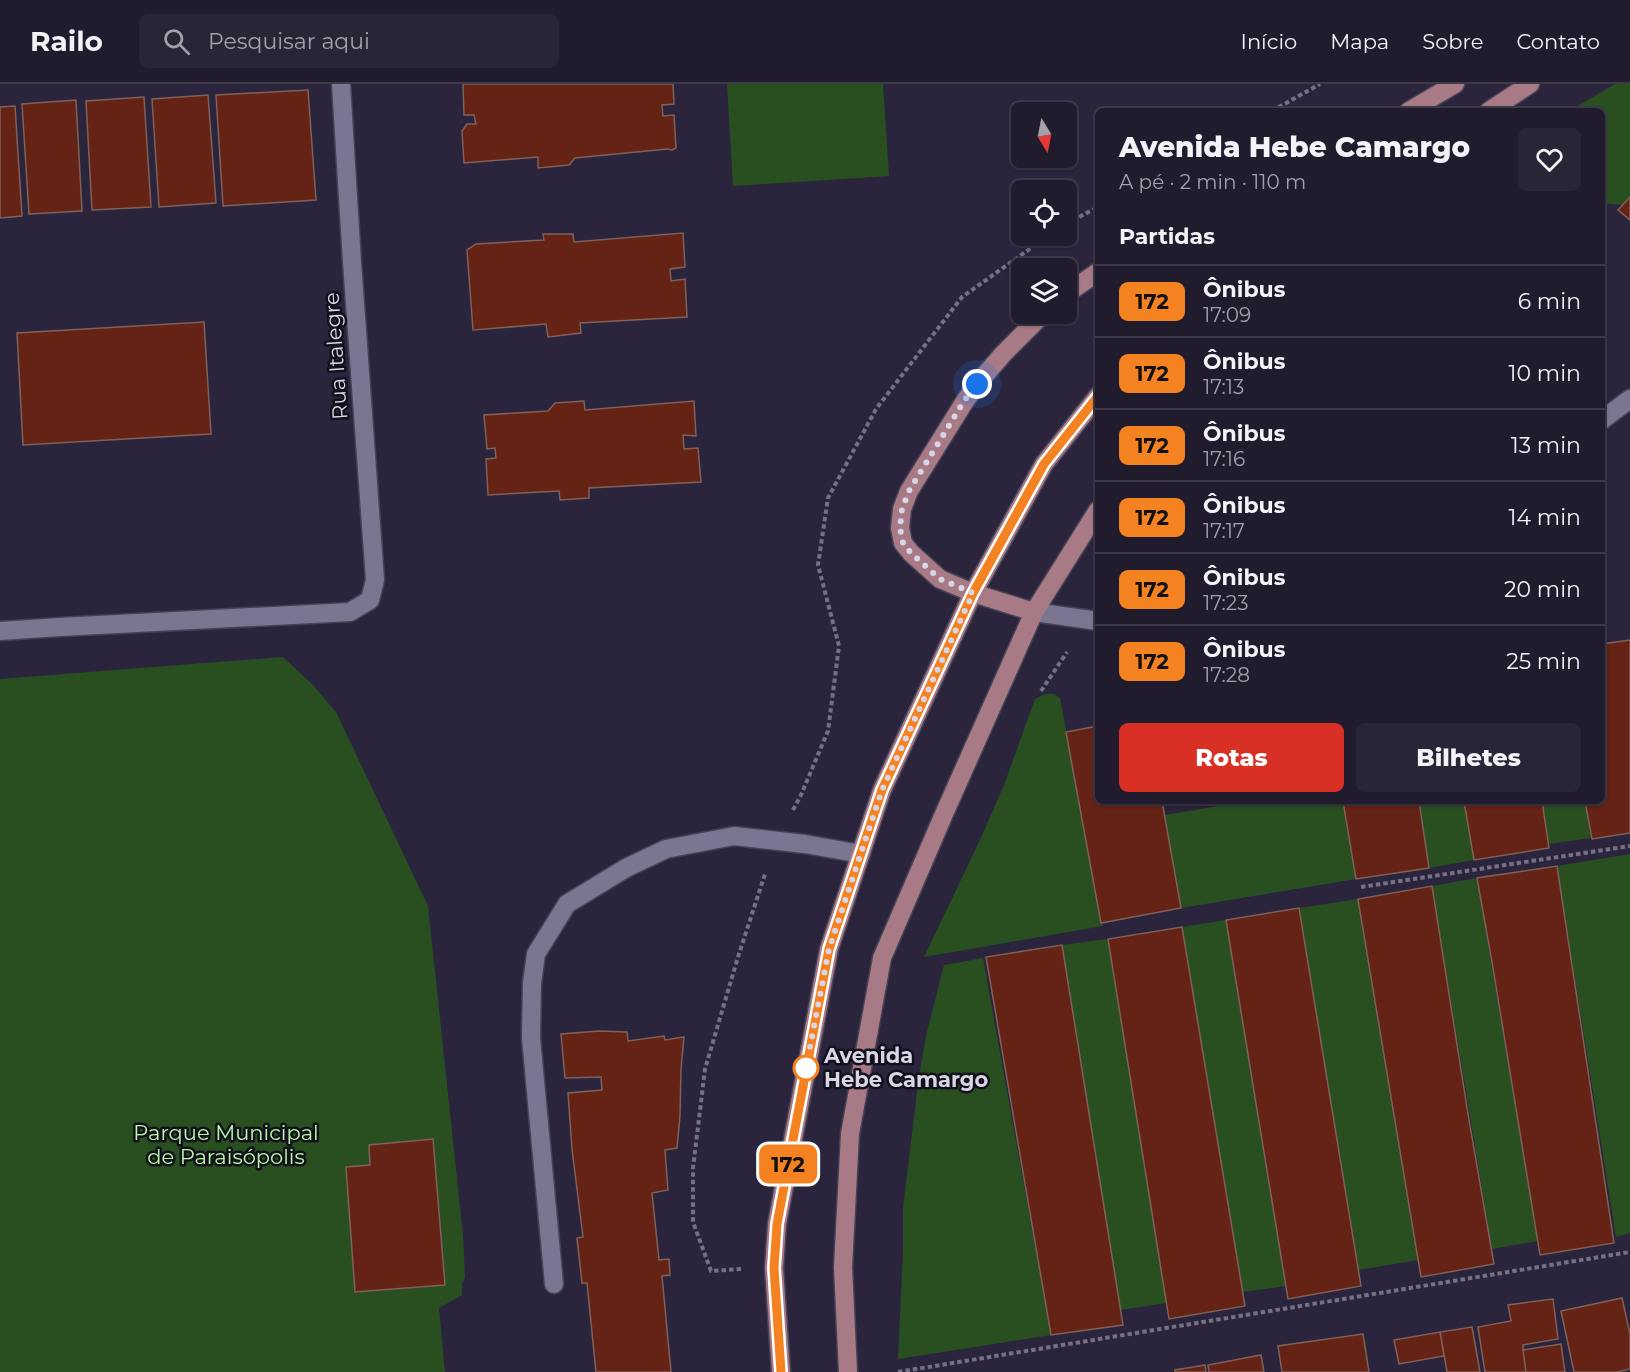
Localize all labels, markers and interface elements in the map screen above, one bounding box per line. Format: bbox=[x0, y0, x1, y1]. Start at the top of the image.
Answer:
search box bbox=[139, 14, 559, 68]
text: Railo bbox=[30, 24, 103, 58]
icon: search bbox=[160, 25, 193, 58]
text: Pesquisar aqui bbox=[208, 28, 370, 55]
text: Início bbox=[1241, 29, 1297, 54]
text: Mapa bbox=[1330, 29, 1389, 54]
text: Sobre bbox=[1422, 29, 1483, 54]
text: Contato bbox=[1516, 29, 1600, 54]
north arrow bbox=[1011, 102, 1077, 168]
map controls bbox=[1011, 102, 1077, 324]
button: heart bbox=[1518, 128, 1581, 191]
text: Avenida Hebe Camargo bbox=[1119, 130, 1470, 164]
text: A pé · 2 min · 110 m bbox=[1119, 170, 1306, 194]
button: locate bbox=[1011, 180, 1077, 246]
text: Partidas bbox=[1119, 223, 1215, 250]
button: layers bbox=[1011, 258, 1077, 324]
text: Ônibus bbox=[1203, 276, 1285, 303]
text: 6 min bbox=[1518, 288, 1581, 315]
text: 172 bbox=[1135, 289, 1169, 314]
street label: Rua Italegre bbox=[319, 292, 352, 421]
text: 17:09 bbox=[1203, 303, 1251, 327]
text: Ônibus bbox=[1203, 348, 1285, 375]
text: 10 min bbox=[1509, 360, 1581, 387]
text: 172 bbox=[1135, 361, 1169, 386]
your location bbox=[962, 369, 992, 399]
text: 17:13 bbox=[1203, 375, 1244, 399]
text: Ônibus bbox=[1203, 420, 1285, 447]
text: 13 min bbox=[1511, 432, 1581, 459]
text: 172 bbox=[1135, 433, 1169, 458]
text: 17:16 bbox=[1203, 447, 1245, 471]
text: Ônibus bbox=[1203, 492, 1285, 519]
text: 14 min bbox=[1509, 504, 1581, 531]
text: 172 bbox=[1135, 505, 1169, 530]
text: 17:17 bbox=[1203, 519, 1245, 543]
text: Ônibus bbox=[1203, 564, 1285, 591]
text: 20 min bbox=[1504, 576, 1581, 603]
text: 172 bbox=[1135, 577, 1169, 602]
text: 17:23 bbox=[1203, 591, 1248, 615]
text: Ônibus bbox=[1203, 636, 1285, 663]
text: 25 min bbox=[1506, 648, 1581, 675]
text: 172 bbox=[1135, 649, 1169, 674]
text: 17:28 bbox=[1203, 663, 1250, 687]
button: Rotas bbox=[1119, 723, 1344, 792]
button: Bilhetes bbox=[1356, 723, 1581, 792]
place label: Avenida Hebe Camargo bbox=[823, 1043, 989, 1092]
marker: Avenida Hebe Camargo bbox=[793, 1055, 819, 1081]
park label: Parque Municipal de Paraisópolis bbox=[133, 1120, 319, 1169]
line badge: 172 bbox=[754, 1144, 822, 1184]
text: 172 bbox=[771, 1152, 805, 1177]

